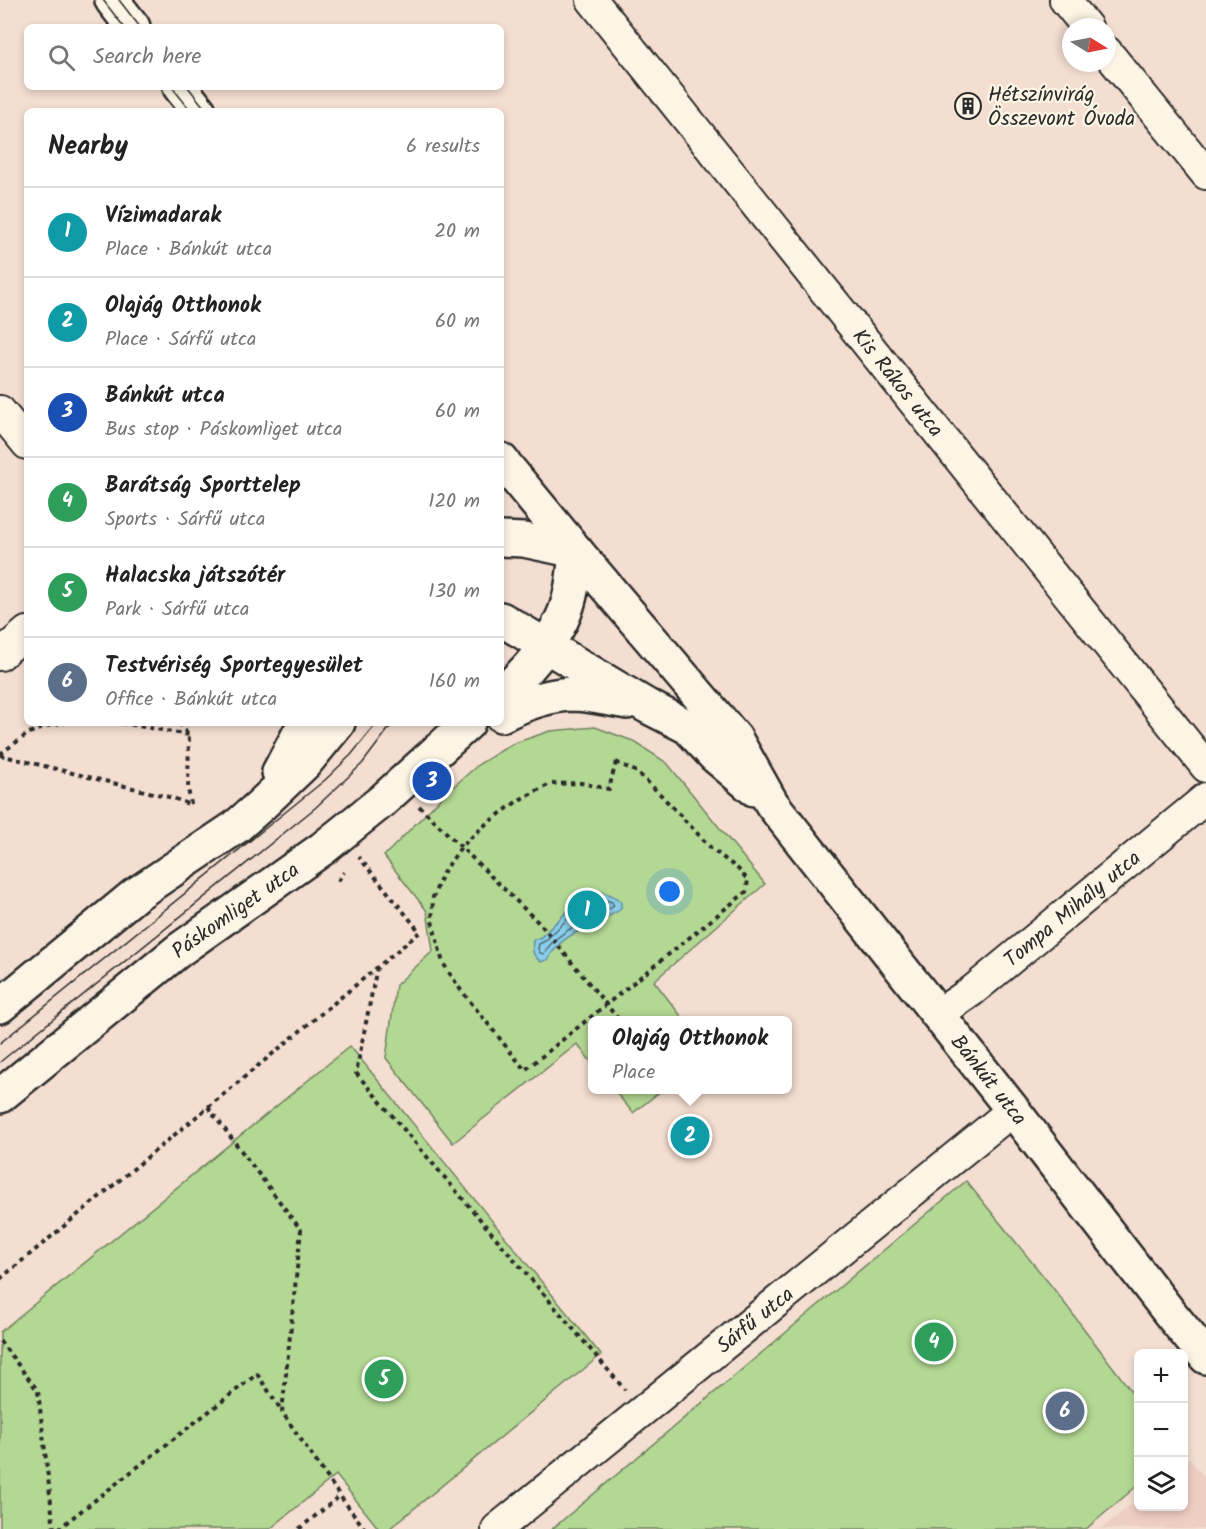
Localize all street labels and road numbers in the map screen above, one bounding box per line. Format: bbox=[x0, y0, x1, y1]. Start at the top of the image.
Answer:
street label: Kis Rákos utca bbox=[843, 322, 951, 445]
street label: Tompa Mihály utca bbox=[997, 843, 1149, 976]
street label: Páskomliget utca bbox=[165, 855, 307, 968]
street label: Bánkút utca bbox=[941, 1028, 1034, 1133]
street label: Sárfű utca bbox=[710, 1279, 802, 1363]

